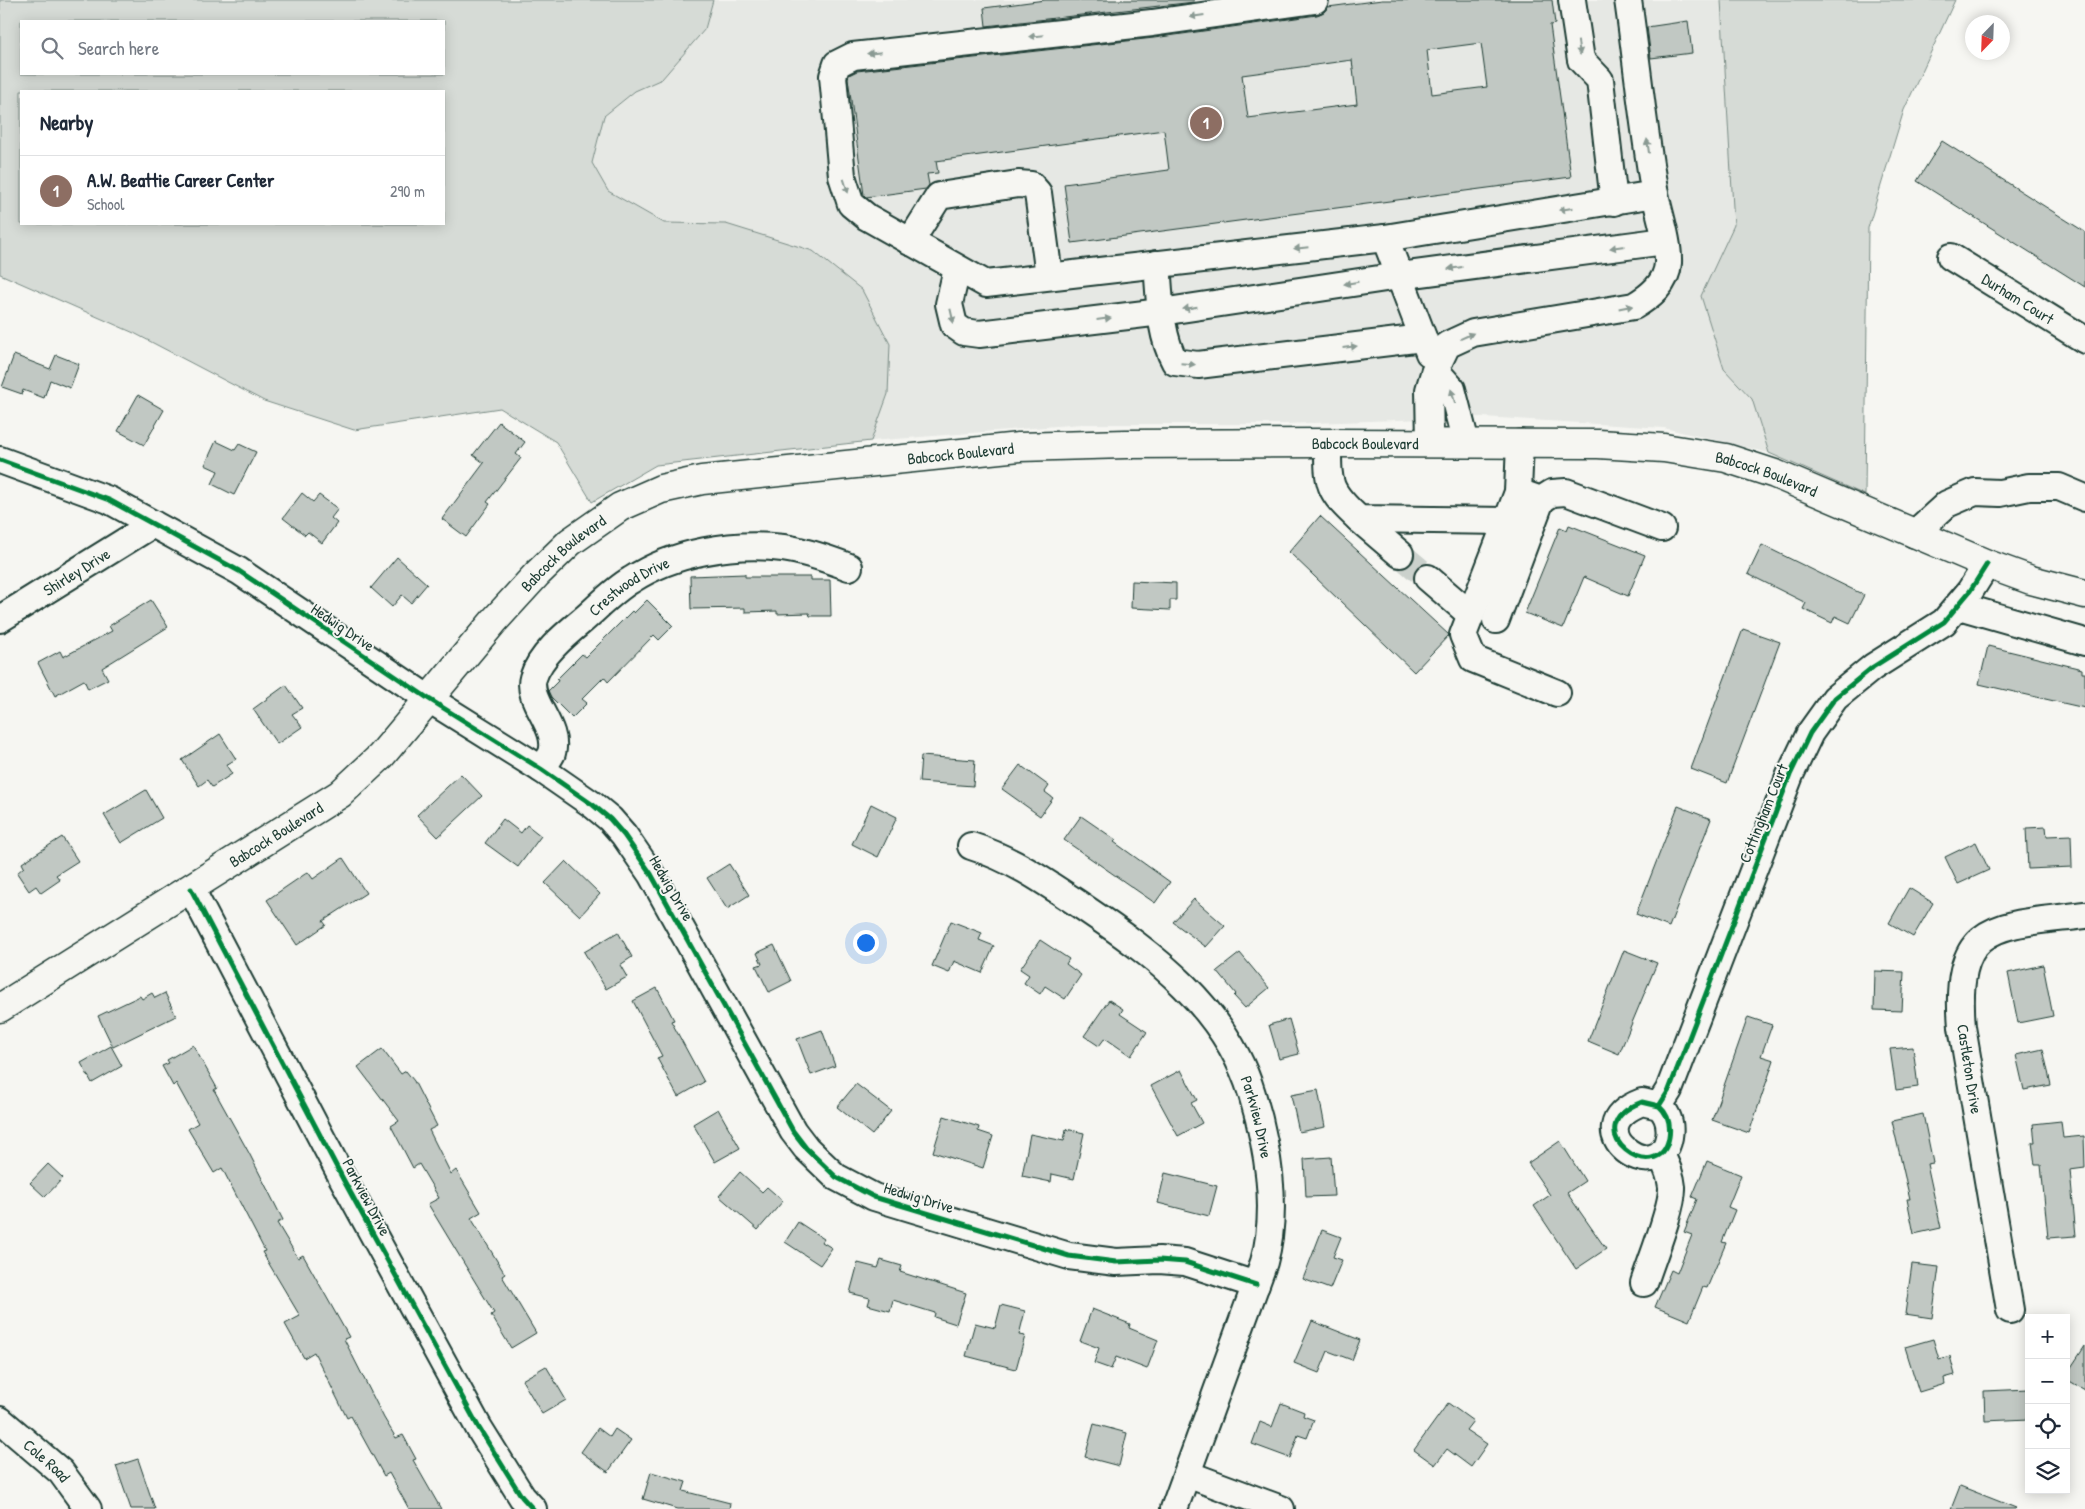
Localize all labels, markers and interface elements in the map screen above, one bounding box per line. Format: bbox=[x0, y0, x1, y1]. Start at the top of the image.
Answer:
one-way arrow bbox=[1189, 13, 1205, 21]
north arrow bbox=[1965, 15, 2010, 60]
search box bbox=[20, 20, 445, 75]
one-way arrow bbox=[1027, 32, 1043, 40]
icon: search bbox=[38, 34, 66, 62]
text: Search here bbox=[78, 35, 159, 61]
one-way arrow bbox=[1575, 41, 1583, 57]
one-way arrow bbox=[866, 50, 882, 58]
pin: 1 bbox=[1190, 104, 1222, 142]
text: Nearby bbox=[40, 108, 93, 137]
one-way arrow bbox=[1644, 138, 1652, 154]
text: A.W. Beattie Career Center bbox=[87, 167, 274, 193]
one-way arrow bbox=[842, 178, 850, 193]
text: 1 bbox=[53, 180, 59, 202]
text: 290 m bbox=[390, 180, 425, 202]
text: School bbox=[87, 193, 124, 215]
one-way arrow bbox=[1557, 206, 1573, 214]
one-way arrow bbox=[1608, 243, 1624, 251]
one-way arrow bbox=[1293, 244, 1309, 252]
one-way arrow bbox=[1447, 264, 1463, 272]
street label: Durham Court bbox=[1978, 268, 2059, 330]
one-way arrow bbox=[1342, 279, 1358, 287]
one-way arrow bbox=[1619, 302, 1635, 310]
one-way arrow bbox=[1182, 304, 1198, 312]
one-way arrow bbox=[948, 309, 956, 325]
one-way arrow bbox=[1096, 315, 1112, 323]
one-way arrow bbox=[1460, 332, 1474, 340]
one-way arrow bbox=[1342, 343, 1358, 351]
one-way arrow bbox=[1180, 360, 1196, 368]
one-way arrow bbox=[1449, 388, 1457, 403]
street label: Babcock Boulevard bbox=[1312, 432, 1419, 454]
street label: Babcock Boulevard bbox=[906, 437, 1015, 470]
street label: Babcock Boulevard bbox=[1714, 445, 1821, 502]
street label: Babcock Boulevard bbox=[515, 509, 610, 596]
street label: Shirley Drive bbox=[39, 542, 115, 601]
street label: Crestwood Drive bbox=[583, 551, 673, 621]
street label: Hedwig Drive bbox=[307, 598, 380, 657]
street label: Cottingham Court bbox=[1733, 760, 1793, 866]
street label: Babcock Boulevard bbox=[225, 797, 327, 872]
street label: Hedwig Drive bbox=[644, 851, 700, 925]
your location bbox=[853, 930, 879, 956]
street label: Castleton Drive bbox=[1952, 1023, 1988, 1116]
street label: Parkview Drive bbox=[1236, 1073, 1278, 1161]
street label: Parkview Drive bbox=[337, 1155, 397, 1240]
street label: Hedwig Drive bbox=[881, 1176, 957, 1218]
map controls bbox=[2025, 1314, 2070, 1494]
button: + bbox=[2025, 1314, 2070, 1359]
button: − bbox=[2025, 1359, 2070, 1404]
button: locate bbox=[2025, 1404, 2070, 1449]
street label: Cole Road bbox=[19, 1434, 76, 1486]
button: layers bbox=[2025, 1449, 2070, 1494]

